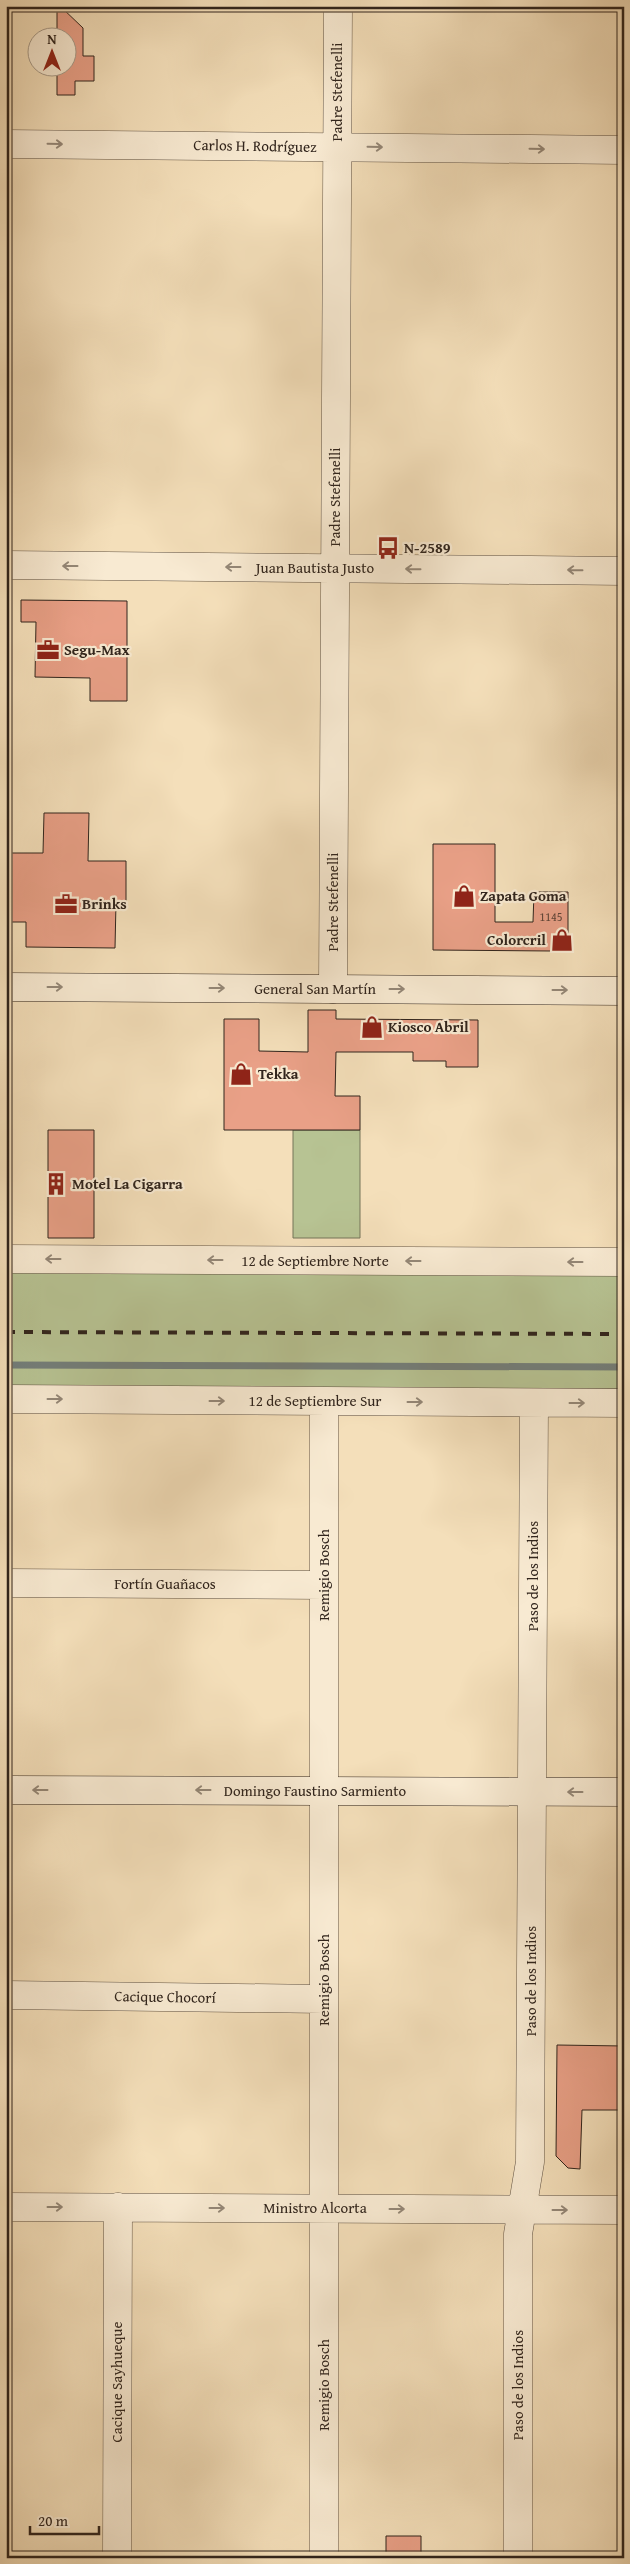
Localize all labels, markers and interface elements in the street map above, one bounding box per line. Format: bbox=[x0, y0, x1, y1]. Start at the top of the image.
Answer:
north arrow bbox=[28, 28, 78, 78]
text: N bbox=[47, 29, 57, 49]
street label: Padre Stefenelli bbox=[326, 42, 347, 142]
street label: Carlos H. Rodríguez bbox=[193, 134, 317, 157]
one-way arrow bbox=[46, 139, 63, 149]
one-way arrow bbox=[366, 142, 383, 152]
one-way arrow bbox=[529, 144, 545, 154]
street label: Padre Stefenelli bbox=[324, 447, 345, 547]
bus stop icon: N-2589 bbox=[375, 535, 401, 561]
place label: N-2589 bbox=[404, 537, 451, 558]
street label: Juan Bautista Justo bbox=[254, 557, 374, 578]
one-way arrow bbox=[62, 561, 78, 571]
one-way arrow bbox=[225, 562, 241, 572]
one-way arrow bbox=[405, 564, 421, 574]
one-way arrow bbox=[567, 565, 584, 575]
office icon: Segu-Max bbox=[35, 637, 61, 663]
place label: Segu-Max bbox=[64, 639, 130, 660]
street label: Padre Stefenelli bbox=[322, 852, 343, 952]
shop icon: Zapata Goma bbox=[451, 883, 477, 909]
place label: Zapata Goma bbox=[480, 885, 567, 906]
office icon: Brinks bbox=[53, 891, 79, 917]
place label: Brinks bbox=[82, 893, 127, 914]
house number: 1145 bbox=[539, 908, 563, 925]
shop icon: Colorcril bbox=[549, 927, 575, 953]
place label: Colorcril bbox=[487, 929, 546, 950]
street label: General San Martín bbox=[254, 978, 376, 999]
one-way arrow bbox=[46, 982, 63, 992]
one-way arrow bbox=[209, 983, 225, 993]
one-way arrow bbox=[389, 984, 405, 994]
one-way arrow bbox=[552, 986, 568, 995]
shop icon: Kiosco Abril bbox=[359, 1014, 385, 1040]
place label: Kiosco Abril bbox=[388, 1016, 469, 1037]
shop icon: Tekka bbox=[228, 1061, 254, 1087]
place label: Tekka bbox=[258, 1063, 299, 1084]
building icon: Motel La Cigarra bbox=[43, 1171, 69, 1197]
place label: Motel La Cigarra bbox=[72, 1173, 183, 1194]
street label: 12 de Septiembre Norte bbox=[241, 1250, 389, 1271]
one-way arrow bbox=[45, 1254, 61, 1264]
one-way arrow bbox=[207, 1255, 224, 1265]
one-way arrow bbox=[405, 1256, 421, 1266]
one-way arrow bbox=[567, 1257, 584, 1267]
street label: 12 de Septiembre Sur bbox=[248, 1390, 382, 1411]
one-way arrow bbox=[46, 1394, 63, 1404]
one-way arrow bbox=[209, 1396, 225, 1406]
one-way arrow bbox=[406, 1397, 423, 1407]
one-way arrow bbox=[569, 1398, 585, 1408]
street label: Paso de los Indios bbox=[522, 1521, 543, 1631]
street label: Remigio Bosch bbox=[313, 1529, 334, 1621]
street label: Fortín Guañacos bbox=[114, 1573, 216, 1594]
street label: Domingo Faustino Sarmiento bbox=[224, 1780, 407, 1801]
one-way arrow bbox=[32, 1785, 48, 1795]
one-way arrow bbox=[195, 1785, 211, 1795]
one-way arrow bbox=[567, 1787, 584, 1797]
street label: Paso de los Indios bbox=[520, 1926, 541, 2036]
street label: Remigio Bosch bbox=[313, 1934, 334, 2026]
street label: Cacique Chocorí bbox=[114, 1985, 217, 2008]
street label: Ministro Alcorta bbox=[263, 2197, 367, 2218]
one-way arrow bbox=[46, 2202, 63, 2212]
one-way arrow bbox=[209, 2203, 225, 2213]
one-way arrow bbox=[389, 2204, 405, 2214]
one-way arrow bbox=[552, 2205, 568, 2214]
street label: Cacique Sayhueque bbox=[106, 2322, 127, 2442]
street label: Paso de los Indios bbox=[507, 2330, 528, 2440]
street label: Remigio Bosch bbox=[313, 2339, 334, 2431]
scale bar bbox=[30, 2504, 99, 2536]
text: 20 m bbox=[38, 2510, 69, 2531]

